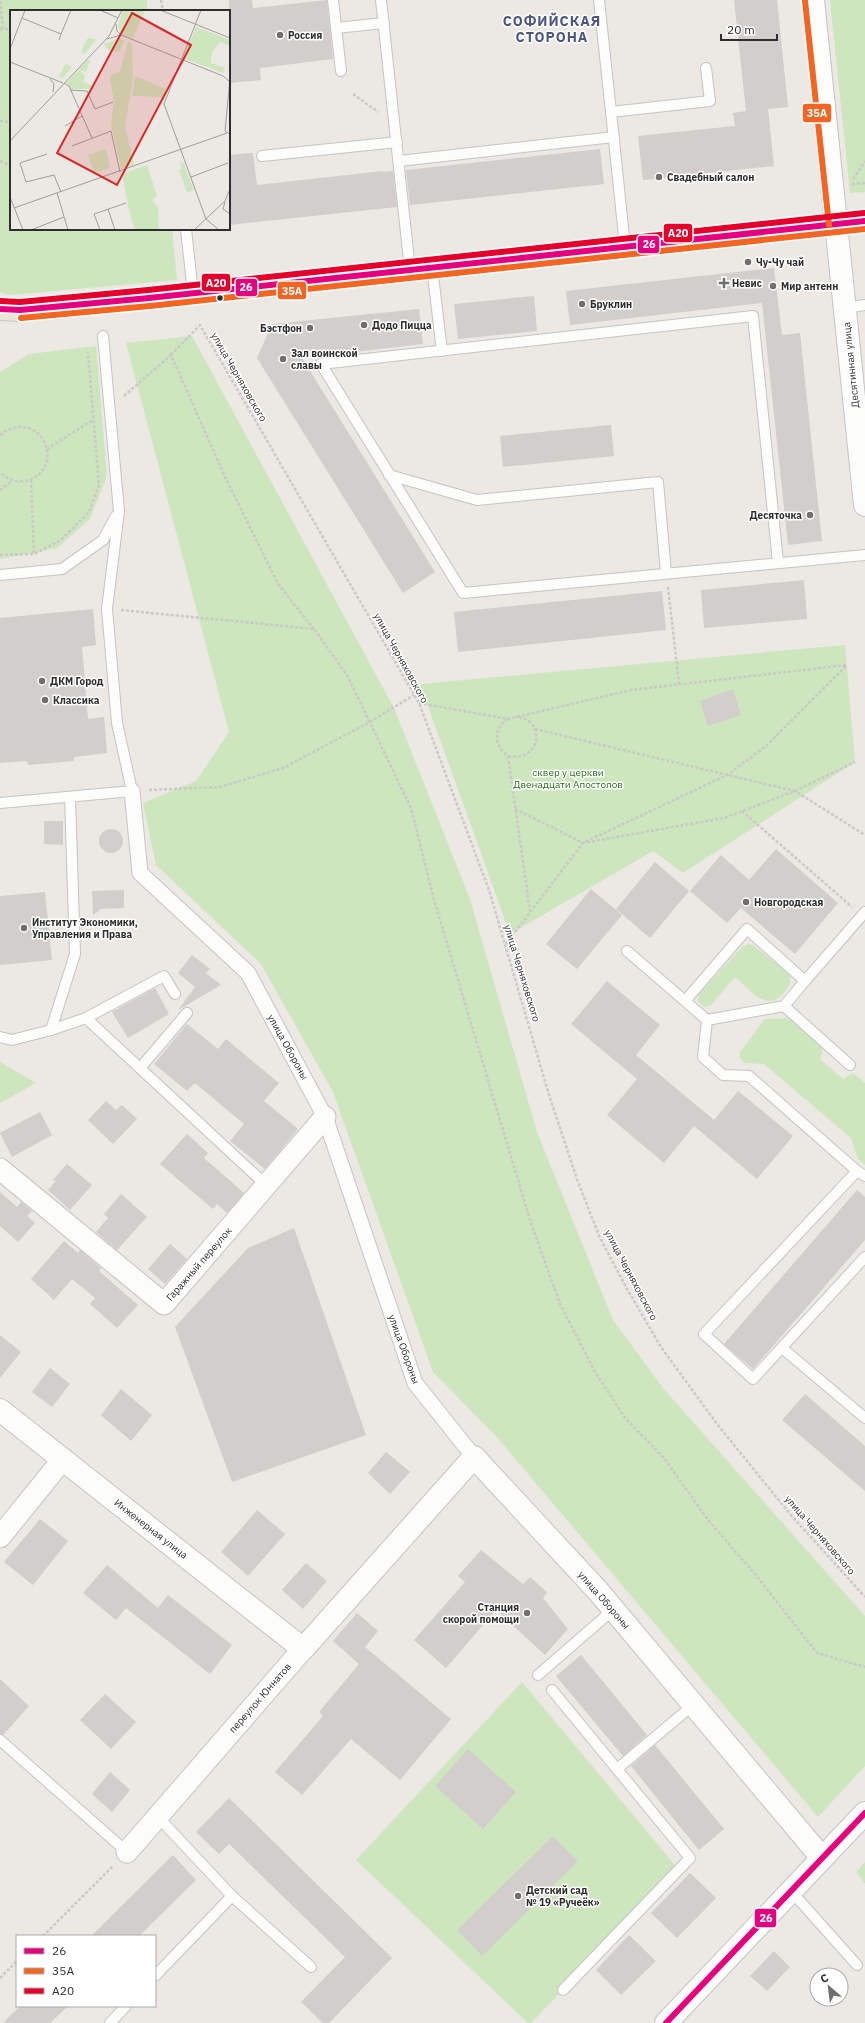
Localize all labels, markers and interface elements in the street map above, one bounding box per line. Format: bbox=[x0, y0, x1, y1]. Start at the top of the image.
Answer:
inset map bbox=[10, 10, 230, 230]
district label: СОФИЙСКАЯ СТОРОНА bbox=[503, 12, 601, 46]
scale bar bbox=[721, 16, 777, 42]
text: 20 m bbox=[727, 22, 755, 37]
place label: Россия bbox=[288, 29, 322, 42]
marker: Россия bbox=[275, 30, 285, 40]
line badge: 35А bbox=[802, 103, 832, 123]
text: 35А bbox=[807, 106, 828, 120]
place label: Свадебный салон bbox=[667, 171, 754, 184]
marker: Свадебный салон bbox=[654, 172, 664, 182]
line badge: А20 bbox=[663, 223, 693, 243]
text: А20 bbox=[668, 226, 689, 240]
line badge: 26 bbox=[637, 235, 660, 254]
text: 26 bbox=[642, 237, 656, 251]
place label: Чу-Чу чай bbox=[756, 256, 804, 269]
marker: Чу-Чу чай bbox=[743, 257, 753, 267]
line badge: А20 bbox=[201, 273, 231, 292]
text: А20 bbox=[206, 276, 227, 290]
place label: Невис bbox=[732, 277, 762, 290]
line badge: 26 bbox=[235, 278, 258, 297]
marker: Невис bbox=[719, 278, 729, 288]
text: 26 bbox=[239, 280, 253, 294]
place label: Мир антенн bbox=[781, 280, 838, 293]
line badge: 35А bbox=[277, 281, 307, 300]
marker: Мир антенн bbox=[768, 281, 778, 291]
text: 35А bbox=[282, 284, 303, 298]
unlabelled marker bbox=[215, 293, 225, 303]
place label: Бруклин bbox=[590, 298, 632, 311]
marker: Бруклин bbox=[577, 299, 587, 309]
place label: Додо Пицца bbox=[372, 319, 432, 332]
marker: Додо Пицца bbox=[359, 320, 369, 330]
street label: Десятинная улица bbox=[840, 321, 862, 409]
place label: Бэстфон bbox=[260, 322, 302, 335]
marker: Бэстфон bbox=[305, 323, 315, 333]
street label: улица Черняховского bbox=[208, 330, 270, 424]
place label: Зал воинской славы bbox=[291, 347, 358, 372]
marker: Зал воинской славы bbox=[278, 354, 288, 364]
place label: Десяточка bbox=[750, 509, 802, 522]
marker: Десяточка bbox=[805, 510, 815, 520]
street label: улица Черняховского bbox=[371, 611, 431, 706]
place label: ДКМ Город bbox=[50, 675, 104, 688]
marker: ДКМ Город bbox=[37, 676, 47, 686]
place label: Классика bbox=[53, 694, 100, 707]
marker: Классика bbox=[40, 695, 50, 705]
park label: сквер у церкви Двенадцати Апостолов bbox=[513, 766, 623, 791]
place label: Новгородская bbox=[754, 896, 824, 909]
marker: Новгородская bbox=[741, 897, 751, 907]
place label: Институт Экономики, Управления и Права bbox=[32, 916, 138, 941]
marker: Институт Экономики, Управления и Права bbox=[19, 923, 29, 933]
street label: улица Черняховского bbox=[501, 923, 543, 1024]
street label: улица Обороны bbox=[265, 1012, 311, 1082]
street label: Гаражный переулок bbox=[163, 1224, 235, 1304]
street label: улица Черняховского bbox=[602, 1227, 661, 1323]
street label: улица Обороны bbox=[385, 1313, 423, 1385]
street label: улица Черняховского bbox=[782, 1493, 858, 1578]
street label: Инженерная улица bbox=[112, 1496, 191, 1562]
street label: улица Обороны bbox=[575, 1568, 633, 1632]
place label: Станция скорой помощи bbox=[443, 1601, 519, 1626]
marker: Станция скорой помощи bbox=[522, 1608, 532, 1618]
street label: переулок Юннатов bbox=[226, 1660, 294, 1736]
place label: Детский сад № 19 «Ручеёк» bbox=[526, 1884, 600, 1909]
marker: Детский сад № 19 «Ручеёк» bbox=[513, 1891, 523, 1901]
line badge: 26 bbox=[754, 1908, 777, 1928]
text: 26 bbox=[759, 1911, 773, 1925]
legend bbox=[16, 1935, 156, 2007]
text: 26 bbox=[52, 1943, 66, 1958]
text: 35А bbox=[52, 1963, 74, 1978]
north arrow bbox=[809, 1967, 849, 2007]
text: С bbox=[818, 1970, 831, 1986]
text: А20 bbox=[52, 1983, 74, 1998]

